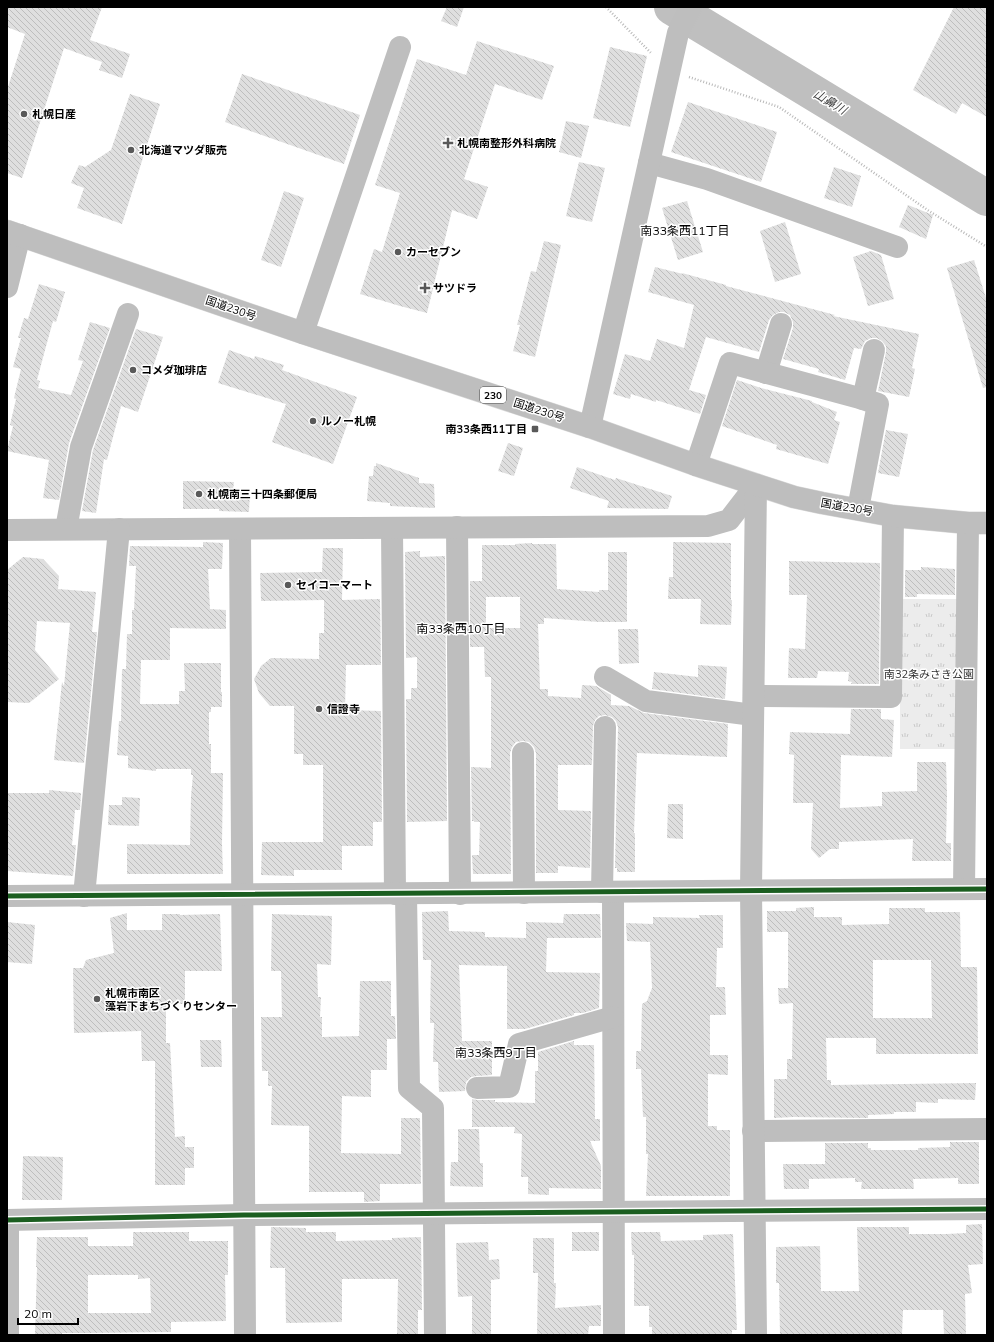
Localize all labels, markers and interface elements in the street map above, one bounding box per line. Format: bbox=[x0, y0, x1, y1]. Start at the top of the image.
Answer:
water label: 山鼻川 bbox=[811, 86, 851, 118]
place label: 札幌日産 bbox=[32, 107, 76, 121]
marker: 札幌日産 bbox=[19, 109, 29, 119]
place label: 札幌南整形外科病院 bbox=[457, 136, 556, 150]
marker: 札幌南整形外科病院 bbox=[442, 137, 454, 149]
place label: 北海道マツダ販売 bbox=[139, 143, 227, 157]
marker: 北海道マツダ販売 bbox=[126, 145, 136, 155]
district label: 南33条西11丁目 bbox=[641, 223, 729, 238]
place label: カーセブン bbox=[406, 245, 461, 259]
marker: カーセブン bbox=[393, 247, 403, 257]
place label: サツドラ bbox=[433, 281, 477, 295]
marker: サツドラ bbox=[420, 283, 430, 293]
street label: 国道230号 bbox=[204, 293, 258, 323]
place label: コメダ珈琲店 bbox=[141, 363, 207, 377]
marker: コメダ珈琲店 bbox=[128, 365, 138, 375]
road number: 230 bbox=[480, 387, 506, 403]
street label: 国道230号 bbox=[512, 395, 566, 425]
place label: ルノー札幌 bbox=[321, 414, 376, 428]
marker: ルノー札幌 bbox=[308, 416, 318, 426]
place label: 南33条西11丁目 bbox=[446, 422, 527, 436]
marker: 南33条西11丁目 bbox=[530, 424, 540, 434]
place label: 札幌南三十四条郵便局 bbox=[207, 487, 317, 501]
marker: 札幌南三十四条郵便局 bbox=[194, 489, 204, 499]
street label: 国道230号 bbox=[820, 496, 874, 518]
place label: セイコーマート bbox=[296, 578, 373, 592]
marker: セイコーマート bbox=[283, 580, 293, 590]
district label: 南33条西10丁目 bbox=[417, 621, 505, 636]
park label: 南32条みさき公園 bbox=[884, 667, 974, 681]
place label: 信證寺 bbox=[327, 702, 360, 716]
marker: 信證寺 bbox=[314, 704, 324, 714]
place label: 札幌市南区 藻岩下まちづくりセンター bbox=[105, 986, 237, 1013]
marker: 札幌市南区 藻岩下まちづくりセンター bbox=[92, 994, 102, 1004]
district label: 南33条西9丁目 bbox=[455, 1045, 537, 1060]
scale bar bbox=[18, 1300, 78, 1326]
text: 20 m bbox=[24, 1306, 52, 1321]

